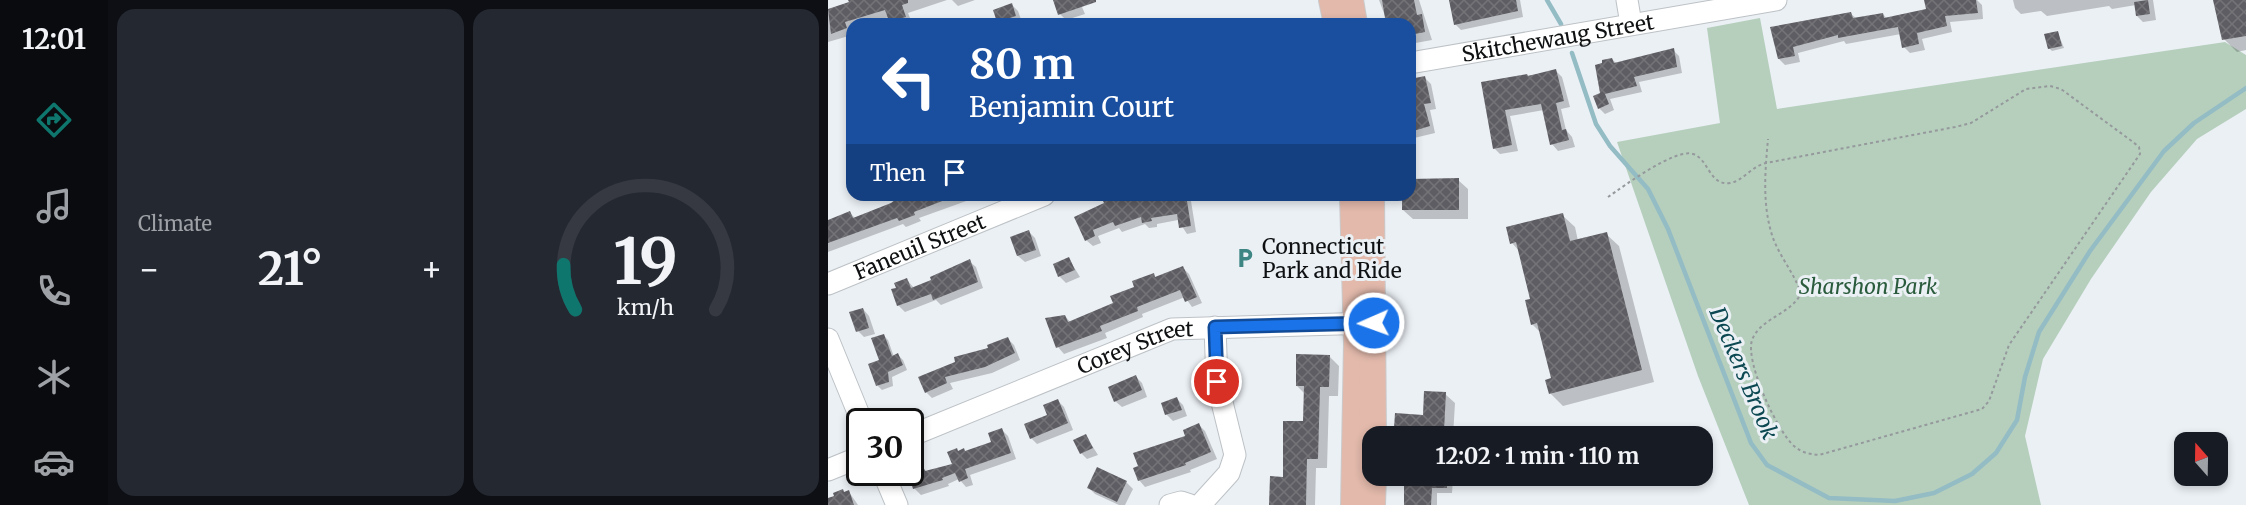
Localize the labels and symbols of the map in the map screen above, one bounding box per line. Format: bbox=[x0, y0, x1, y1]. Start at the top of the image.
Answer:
street label: Skitchewaug Street bbox=[1460, 8, 1656, 67]
street label: Faneuil Street bbox=[850, 207, 989, 285]
place label: Connecticut Park and Ride bbox=[1262, 233, 1402, 284]
parking icon: Connecticut Park and Ride bbox=[1233, 246, 1257, 270]
park label: Sharshon Park bbox=[1799, 273, 1938, 300]
position arrow bbox=[1342, 291, 1406, 355]
water label: Deckers Brook bbox=[1703, 302, 1784, 443]
street label: Corey Street bbox=[1073, 315, 1194, 380]
pin bbox=[1191, 356, 1242, 407]
speed limit sign: 30 bbox=[846, 408, 924, 486]
north arrow bbox=[2174, 432, 2228, 486]

